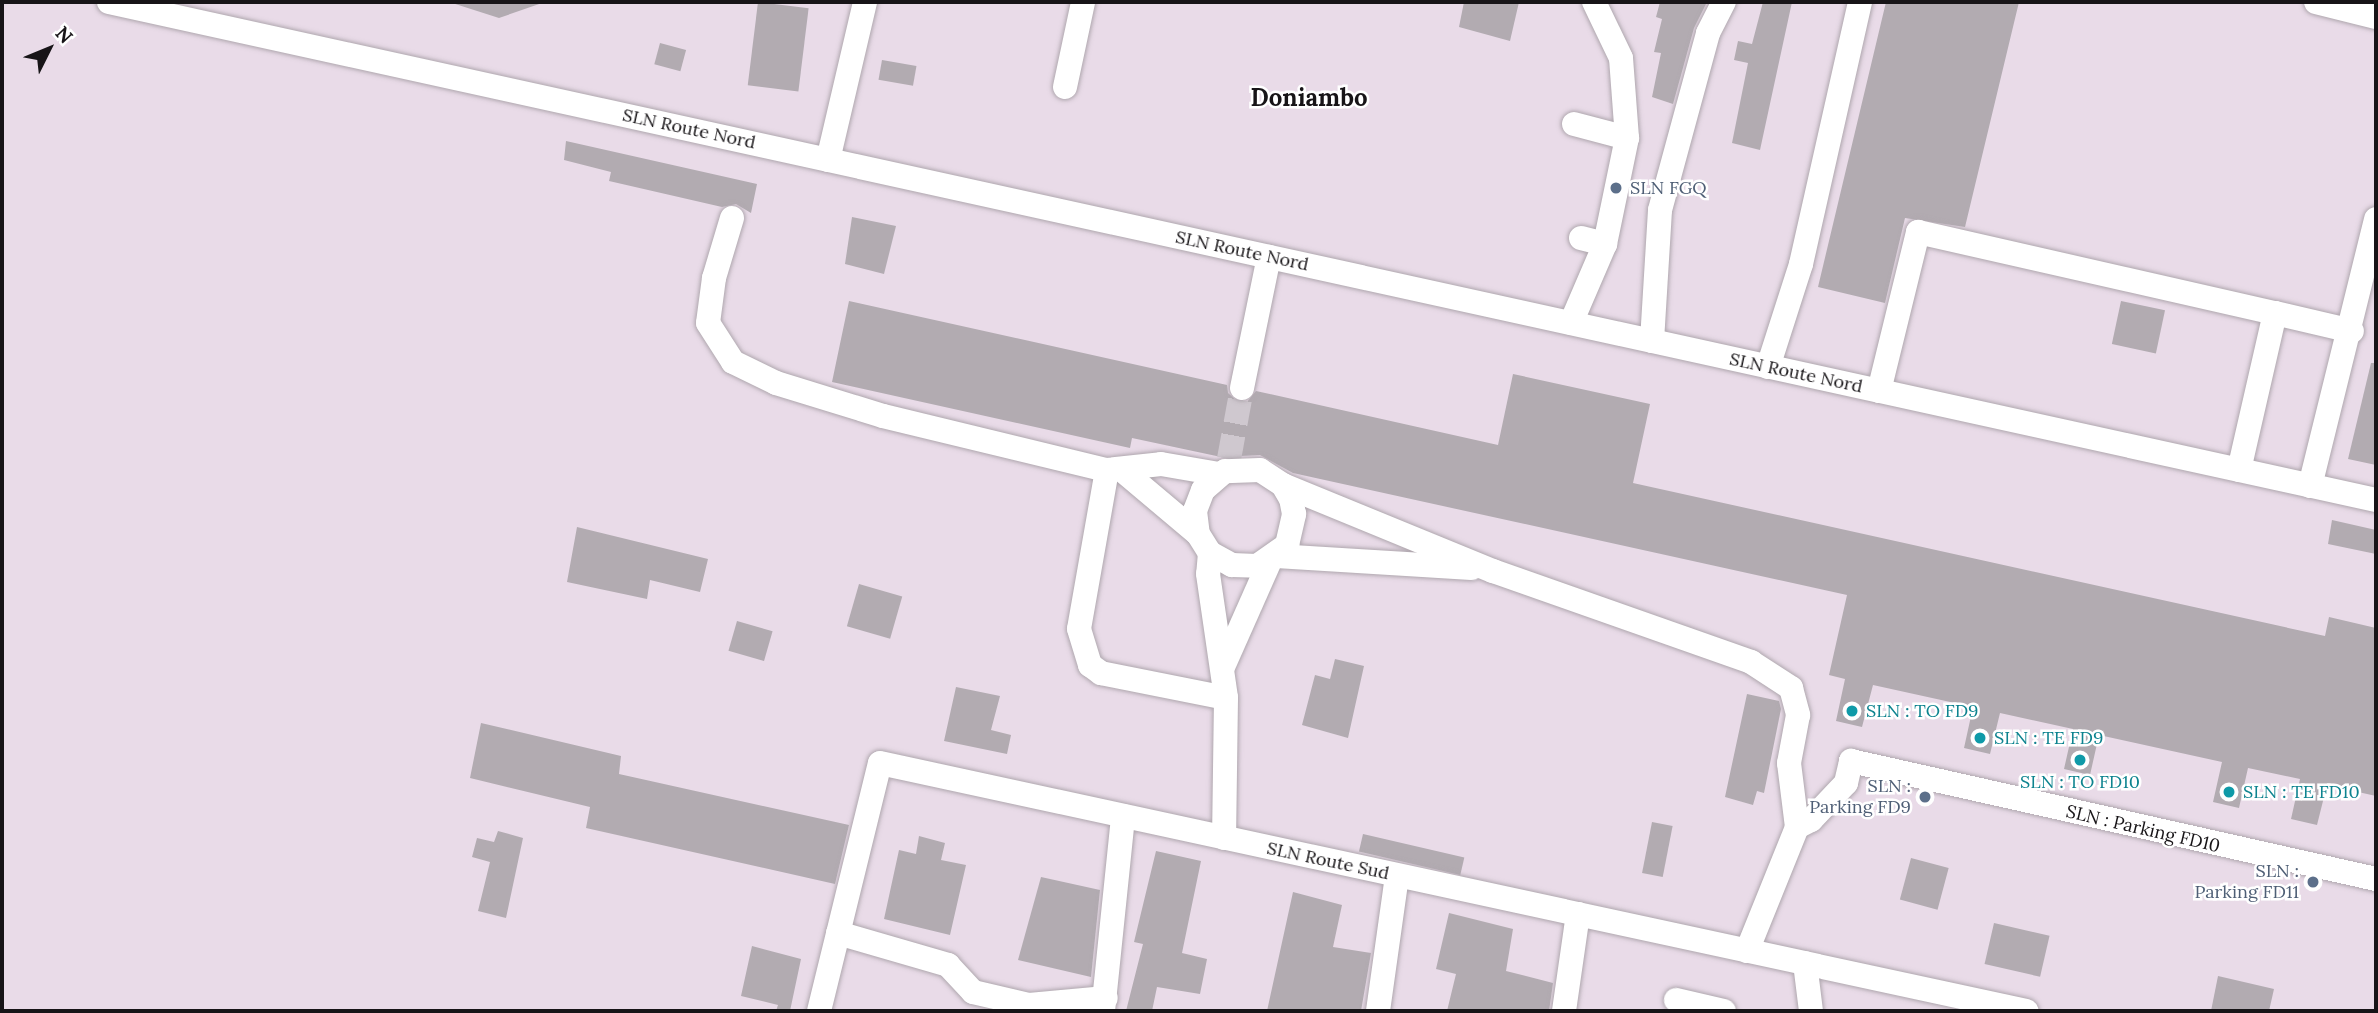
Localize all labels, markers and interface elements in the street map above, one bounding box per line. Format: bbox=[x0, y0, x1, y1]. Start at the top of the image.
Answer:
north arrow bbox=[14, 14, 84, 84]
text: N bbox=[51, 21, 78, 48]
district label: Doniambo bbox=[1251, 84, 1367, 112]
street label: SLN Route Nord bbox=[621, 104, 757, 154]
place label: SLN FGQ bbox=[1630, 177, 1707, 199]
marker: SLN FGQ bbox=[1608, 180, 1624, 196]
street label: SLN Route Nord bbox=[1174, 226, 1310, 276]
street label: SLN Route Nord bbox=[1728, 348, 1864, 398]
place label: SLN : TO FD9 bbox=[1866, 700, 1979, 722]
marker: SLN : TO FD9 bbox=[1844, 703, 1860, 719]
place label: SLN : TE FD9 bbox=[1994, 727, 2103, 749]
marker: SLN : TE FD9 bbox=[1972, 730, 1988, 746]
marker: SLN : TO FD10 bbox=[2072, 752, 2088, 768]
place label: SLN : TO FD10 bbox=[2020, 771, 2140, 793]
place label: SLN : Parking FD9 bbox=[1809, 776, 1911, 818]
place label: SLN : TE FD10 bbox=[2243, 781, 2360, 803]
marker: SLN : TE FD10 bbox=[2221, 784, 2237, 800]
marker: SLN : Parking FD9 bbox=[1917, 789, 1933, 805]
street label: SLN : Parking FD10 bbox=[2064, 801, 2222, 857]
street label: SLN Route Sud bbox=[1265, 837, 1391, 885]
place label: SLN : Parking FD11 bbox=[2194, 861, 2299, 903]
marker: SLN : Parking FD11 bbox=[2305, 874, 2321, 890]

